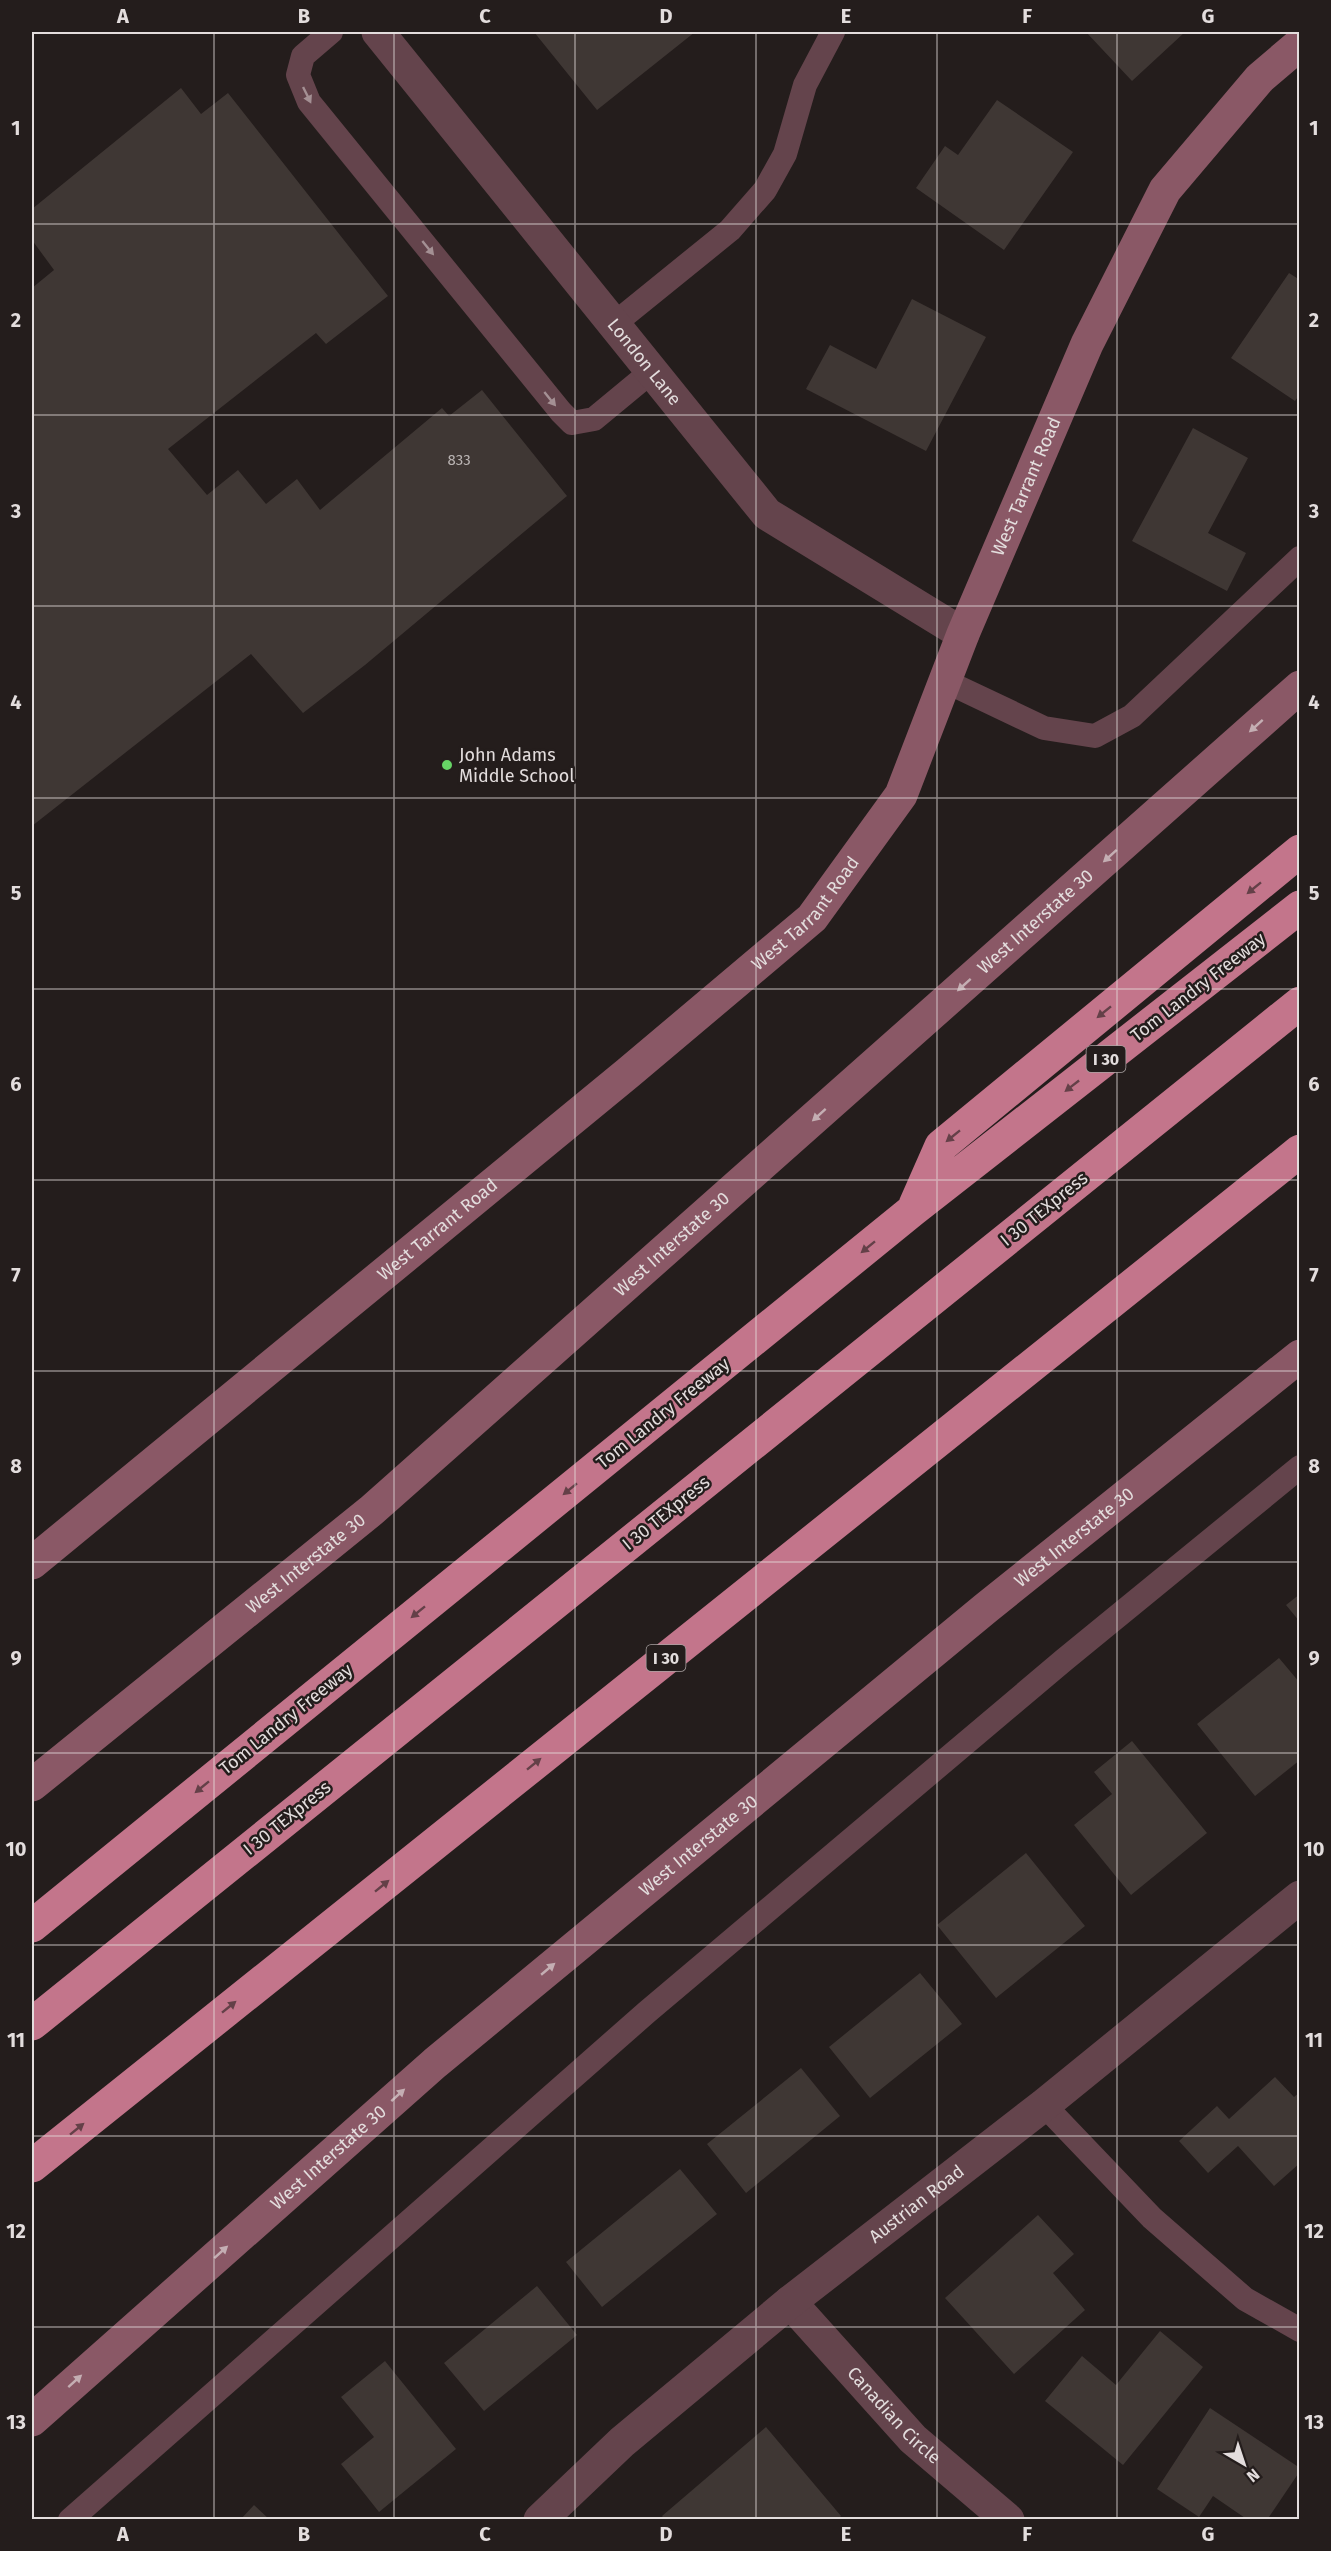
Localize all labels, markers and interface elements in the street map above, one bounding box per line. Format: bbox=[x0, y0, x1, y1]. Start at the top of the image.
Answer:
text: A bbox=[116, 4, 130, 28]
text: B bbox=[298, 4, 310, 28]
text: C bbox=[479, 4, 491, 28]
text: D bbox=[659, 4, 673, 28]
text: E bbox=[841, 4, 851, 28]
text: F bbox=[1022, 4, 1032, 28]
text: G bbox=[1202, 4, 1214, 28]
one-way arrow bbox=[302, 87, 312, 104]
text: 1 bbox=[11, 116, 21, 140]
text: 1 bbox=[1309, 116, 1319, 140]
one-way arrow bbox=[421, 240, 434, 256]
text: 2 bbox=[11, 308, 21, 332]
text: 2 bbox=[1309, 308, 1319, 332]
street label: London Lane bbox=[603, 314, 686, 410]
one-way arrow bbox=[544, 392, 556, 407]
street label: West Tarrant Road bbox=[987, 414, 1065, 559]
house number: 833 bbox=[447, 451, 471, 469]
text: 3 bbox=[10, 499, 21, 523]
text: 3 bbox=[1308, 499, 1319, 523]
text: 4 bbox=[10, 690, 22, 714]
text: 4 bbox=[1308, 690, 1320, 714]
one-way arrow bbox=[1249, 719, 1264, 732]
place label: John Adams Middle School bbox=[459, 744, 575, 787]
marker: John Adams Middle School bbox=[440, 758, 454, 772]
one-way arrow bbox=[1103, 849, 1118, 862]
street label: West Tarrant Road bbox=[747, 852, 864, 975]
street label: West Interstate 30 bbox=[973, 865, 1098, 979]
text: 5 bbox=[11, 881, 22, 905]
one-way arrow bbox=[1247, 881, 1262, 894]
text: 5 bbox=[1309, 881, 1320, 905]
street label: Tom Landry Freeway bbox=[1126, 928, 1270, 1046]
one-way arrow bbox=[957, 978, 972, 992]
one-way arrow bbox=[1097, 1005, 1112, 1018]
road number: I 30 bbox=[1086, 1046, 1126, 1072]
text: 6 bbox=[10, 1072, 22, 1096]
text: 6 bbox=[1308, 1072, 1320, 1096]
one-way arrow bbox=[1064, 1079, 1079, 1091]
one-way arrow bbox=[812, 1108, 827, 1121]
one-way arrow bbox=[945, 1129, 961, 1142]
street label: I 30 TEXpress bbox=[996, 1167, 1092, 1251]
street label: West Tarrant Road bbox=[373, 1174, 502, 1285]
street label: West Interstate 30 bbox=[609, 1187, 734, 1301]
one-way arrow bbox=[860, 1240, 876, 1253]
text: 7 bbox=[11, 1263, 21, 1287]
text: 7 bbox=[1309, 1263, 1319, 1287]
street label: Tom Landry Freeway bbox=[592, 1353, 734, 1473]
text: 8 bbox=[10, 1454, 22, 1478]
text: 8 bbox=[1308, 1454, 1320, 1478]
street label: I 30 TEXpress bbox=[618, 1471, 714, 1555]
one-way arrow bbox=[562, 1482, 578, 1495]
street label: West Interstate 30 bbox=[1010, 1483, 1138, 1592]
street label: West Interstate 30 bbox=[242, 1509, 370, 1618]
one-way arrow bbox=[410, 1605, 426, 1618]
road number: I 30 bbox=[646, 1645, 686, 1671]
text: 9 bbox=[10, 1646, 22, 1670]
text: 9 bbox=[1308, 1646, 1320, 1670]
street label: Tom Landry Freeway bbox=[215, 1659, 357, 1779]
one-way arrow bbox=[526, 1757, 542, 1770]
street label: I 30 TEXpress bbox=[239, 1776, 335, 1860]
one-way arrow bbox=[194, 1781, 210, 1794]
street label: West Interstate 30 bbox=[635, 1790, 762, 1901]
text: 10 bbox=[6, 1837, 26, 1861]
text: 10 bbox=[1304, 1837, 1324, 1861]
one-way arrow bbox=[374, 1880, 389, 1892]
one-way arrow bbox=[540, 1963, 556, 1976]
one-way arrow bbox=[222, 2002, 237, 2014]
text: 11 bbox=[7, 2028, 25, 2052]
text: 11 bbox=[1305, 2028, 1323, 2052]
one-way arrow bbox=[391, 2088, 406, 2102]
street label: West Interstate 30 bbox=[266, 2100, 391, 2214]
one-way arrow bbox=[69, 2123, 85, 2136]
street label: Austrian Road bbox=[865, 2160, 968, 2248]
text: 12 bbox=[6, 2219, 26, 2243]
text: 12 bbox=[1304, 2219, 1324, 2243]
one-way arrow bbox=[213, 2246, 228, 2259]
street label: Canadian Circle bbox=[843, 2362, 945, 2469]
one-way arrow bbox=[67, 2375, 82, 2388]
text: 13 bbox=[6, 2410, 26, 2434]
text: 13 bbox=[1304, 2410, 1324, 2434]
north arrow bbox=[1214, 2434, 1274, 2494]
text: N bbox=[1243, 2465, 1263, 2486]
text: A bbox=[116, 2522, 130, 2546]
text: B bbox=[298, 2522, 310, 2546]
text: C bbox=[479, 2522, 491, 2546]
text: D bbox=[659, 2522, 673, 2546]
text: E bbox=[841, 2522, 851, 2546]
text: F bbox=[1022, 2522, 1032, 2546]
text: G bbox=[1202, 2522, 1214, 2546]

